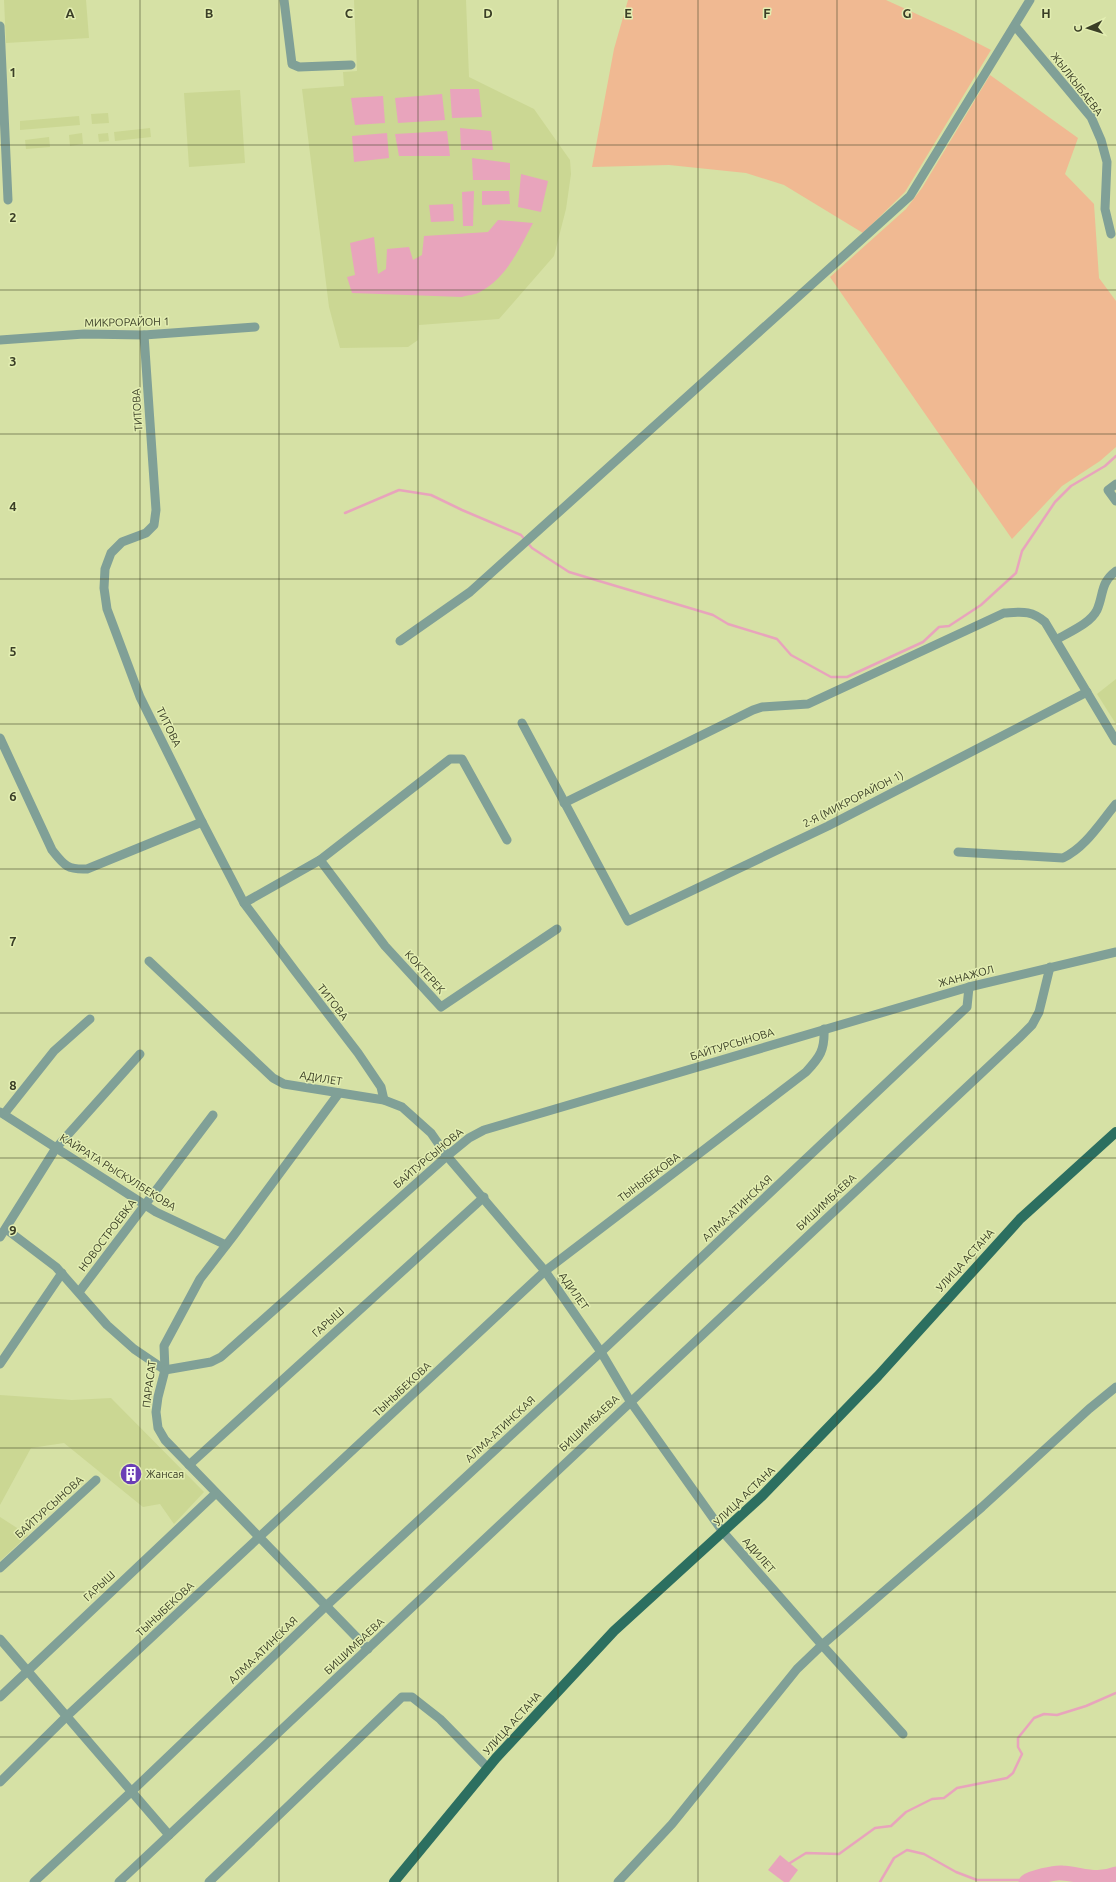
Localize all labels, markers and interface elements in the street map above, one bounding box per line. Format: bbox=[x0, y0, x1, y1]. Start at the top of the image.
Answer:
text: A bbox=[65, 6, 75, 20]
text: B bbox=[205, 6, 214, 20]
text: C bbox=[345, 6, 354, 20]
text: D bbox=[483, 6, 493, 20]
text: E bbox=[624, 6, 632, 20]
text: F bbox=[763, 6, 771, 20]
text: G bbox=[903, 6, 912, 20]
text: H bbox=[1041, 6, 1051, 20]
north arrow bbox=[1068, 8, 1108, 48]
text: С bbox=[1072, 25, 1084, 33]
street label: ЖЫЛКЫБАЕВА bbox=[1049, 50, 1106, 118]
text: 1 bbox=[9, 65, 17, 79]
text: 2 bbox=[9, 210, 17, 224]
street label: МИКРОРАЙОН 1 bbox=[84, 315, 170, 329]
text: 3 bbox=[9, 354, 17, 368]
street label: ТИТОВА bbox=[129, 388, 144, 432]
text: 4 bbox=[9, 499, 17, 513]
text: 5 bbox=[9, 644, 17, 658]
street label: ТИТОВА bbox=[154, 705, 184, 750]
street label: 2-Я (МИКРОРАЙОН 1) bbox=[801, 768, 906, 830]
text: 6 bbox=[9, 789, 17, 803]
text: 7 bbox=[9, 934, 17, 948]
street label: КОКТЕРЕК bbox=[403, 948, 448, 996]
street label: ЖАНАЖОЛ bbox=[937, 963, 995, 989]
street label: ТИТОВА bbox=[315, 982, 351, 1023]
street label: БАЙТУРСЫНОВА bbox=[689, 1025, 776, 1062]
street label: АДИЛЕТ bbox=[299, 1069, 343, 1087]
text: 8 bbox=[9, 1078, 17, 1092]
street label: БАЙТУРСЫНОВА bbox=[391, 1125, 466, 1191]
street label: КАЙРАТА РЫСКУЛБЕКОВА bbox=[58, 1131, 179, 1213]
street label: ТЫНЫБЕКОВА bbox=[616, 1149, 683, 1204]
street label: БИШИМБАЕВА bbox=[794, 1171, 859, 1233]
street label: АЛМА-АТИНСКАЯ bbox=[700, 1173, 774, 1243]
street label: НОВОСТРОЕВКА bbox=[76, 1196, 139, 1273]
text: 9 bbox=[9, 1223, 17, 1237]
street label: УЛИЦА АСТАНА bbox=[934, 1226, 997, 1294]
street label: АДИЛЕТ bbox=[557, 1270, 591, 1312]
street label: ГАРЫШ bbox=[310, 1305, 346, 1339]
street label: ТЫНЫБЕКОВА bbox=[371, 1359, 434, 1419]
street label: ПАРАСАТ bbox=[140, 1360, 158, 1408]
street label: БИШИМБАЕВА bbox=[557, 1392, 622, 1454]
street label: АЛМА-АТИНСКАЯ bbox=[463, 1394, 537, 1464]
building icon: Жансая bbox=[118, 1461, 144, 1487]
street label: УЛИЦА АСТАНА bbox=[711, 1463, 778, 1528]
place label: Жансая bbox=[146, 1468, 184, 1480]
street label: БАЙТУРСЫНОВА bbox=[13, 1473, 86, 1541]
street label: АДИЛЕТ bbox=[740, 1535, 778, 1575]
street label: ГАРЫШ bbox=[81, 1568, 117, 1604]
street label: ТЫНЫБЕКОВА bbox=[134, 1579, 197, 1639]
street label: АЛМА-АТИНСКАЯ bbox=[226, 1614, 300, 1686]
street label: БИШИМБАЕВА bbox=[322, 1615, 387, 1677]
street label: УЛИЦА АСТАНА bbox=[481, 1689, 544, 1757]

